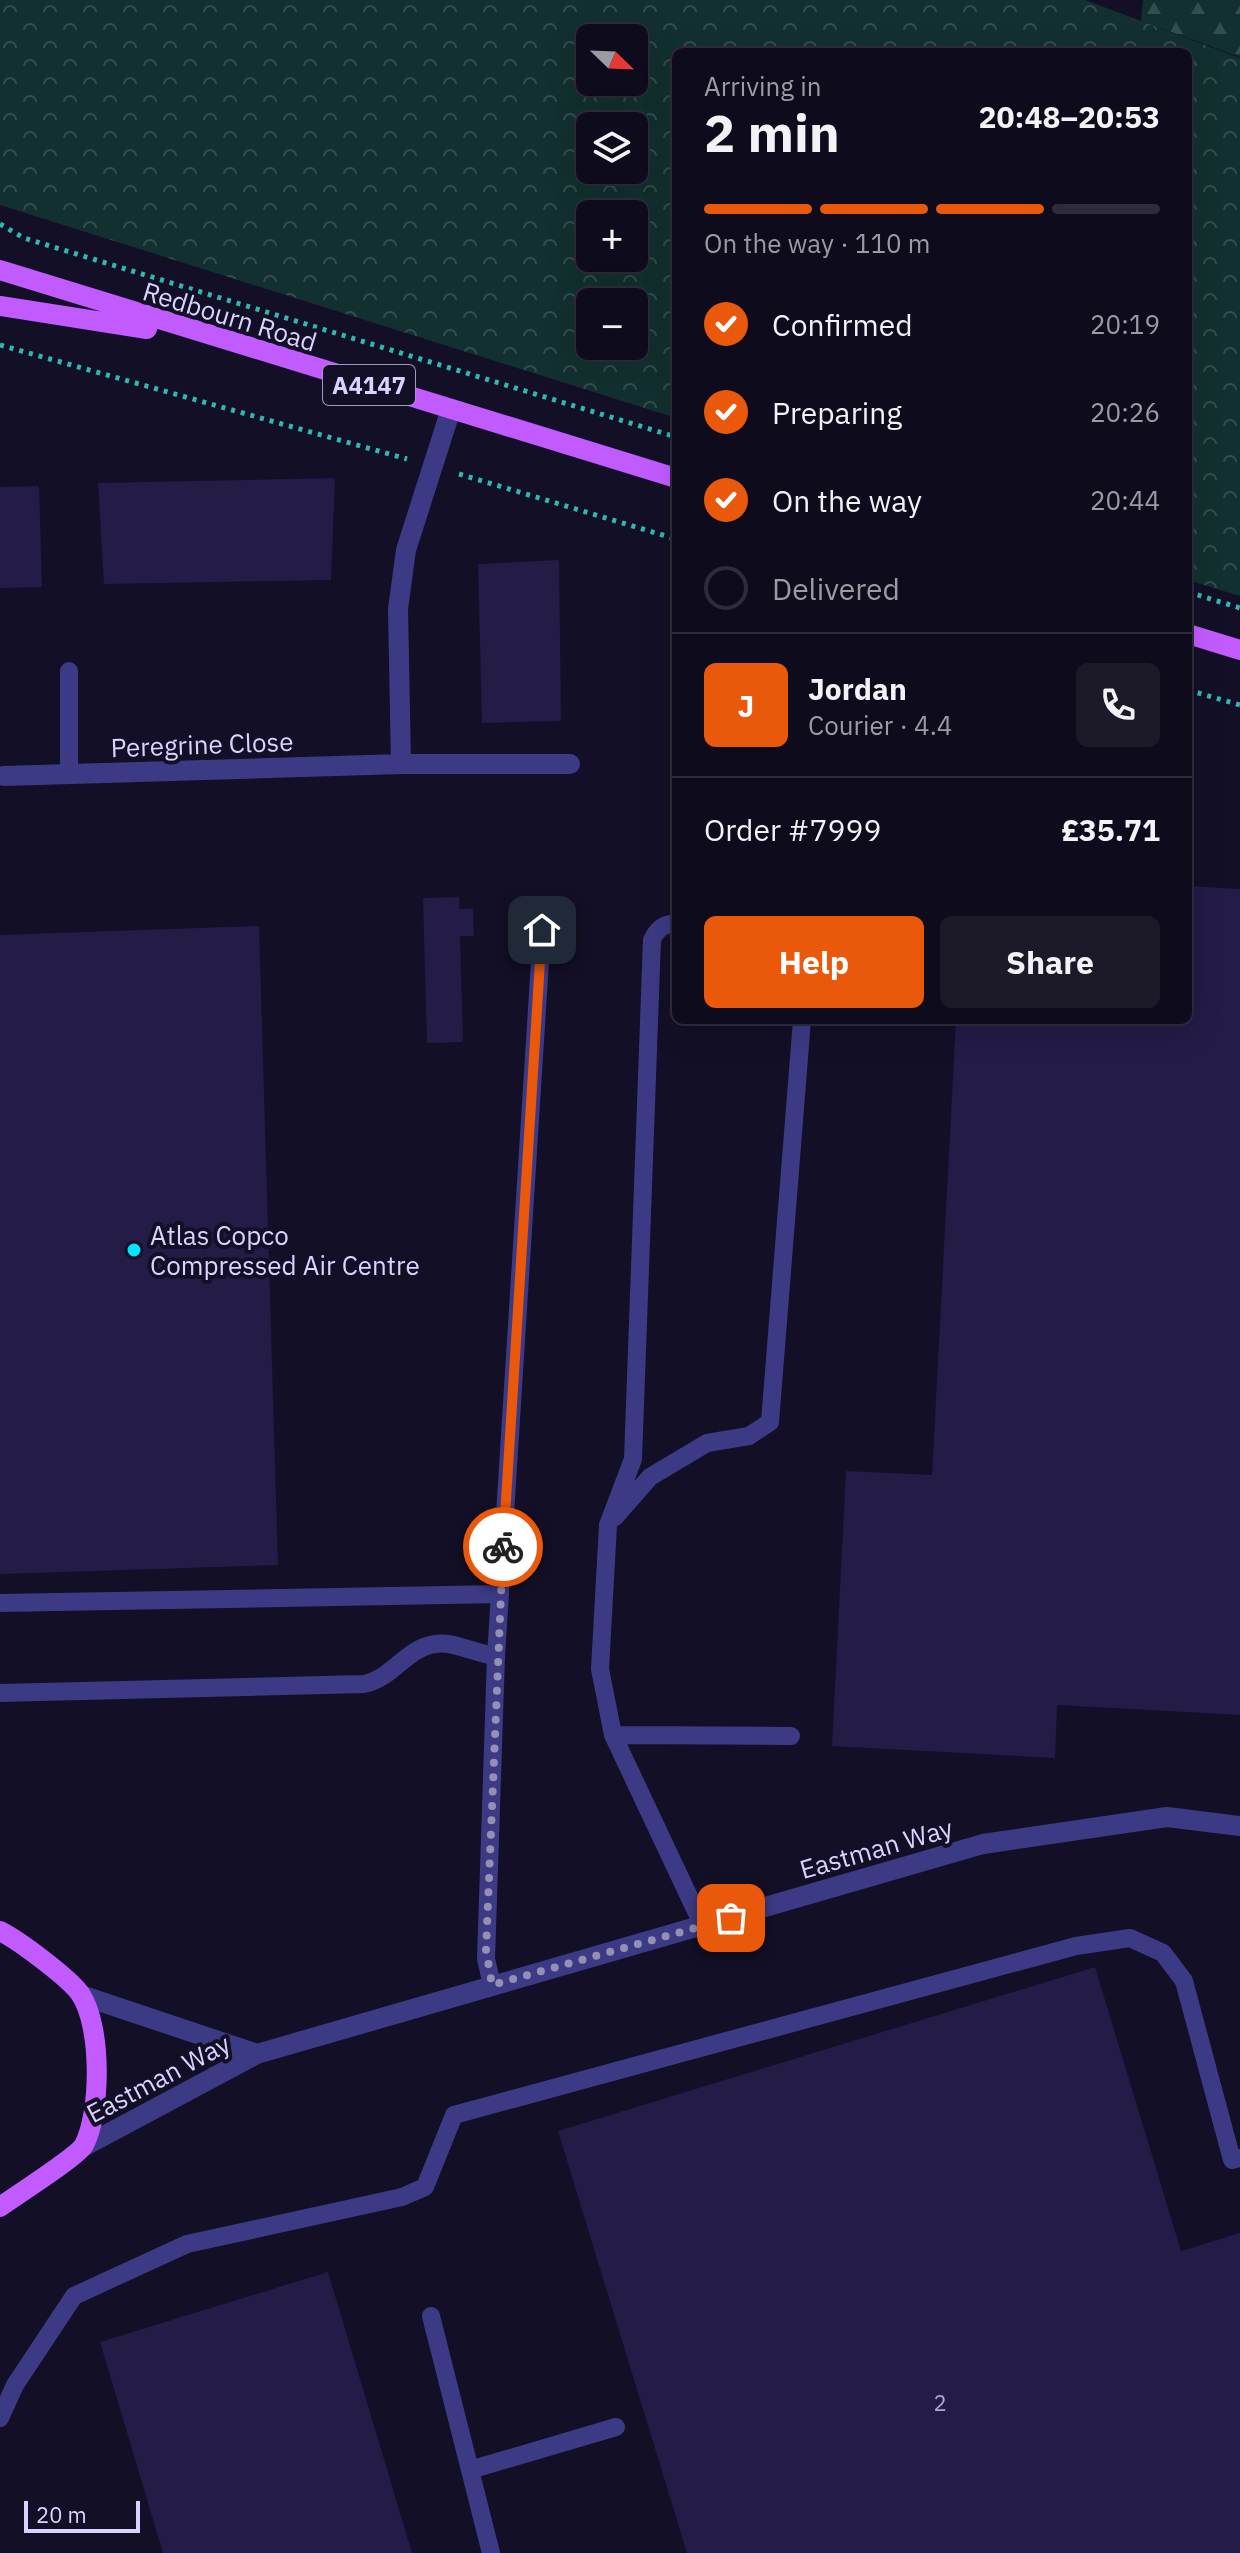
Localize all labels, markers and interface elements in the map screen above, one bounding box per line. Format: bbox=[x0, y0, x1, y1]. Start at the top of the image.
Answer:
north arrow bbox=[576, 24, 648, 96]
map controls bbox=[576, 24, 648, 360]
text: Arriving in bbox=[704, 69, 821, 103]
text: 20:48–20:53 bbox=[979, 97, 1160, 136]
text: 2 min bbox=[704, 99, 840, 166]
button: layers bbox=[576, 112, 648, 184]
button: + bbox=[576, 200, 648, 272]
text: On the way · 110 m bbox=[704, 226, 930, 260]
street label: Redbourn Road bbox=[139, 273, 321, 359]
button: − bbox=[576, 288, 648, 360]
icon: check bbox=[704, 302, 748, 346]
text: Confirmed bbox=[772, 305, 913, 344]
text: 20:19 bbox=[1090, 307, 1160, 341]
road number: A4147 bbox=[323, 365, 415, 405]
icon: check bbox=[704, 390, 748, 434]
text: Preparing bbox=[772, 393, 902, 432]
text: 20:26 bbox=[1090, 395, 1160, 429]
icon: check bbox=[704, 478, 748, 522]
text: On the way bbox=[772, 481, 922, 520]
text: 20:44 bbox=[1090, 483, 1160, 517]
text: Delivered bbox=[772, 569, 900, 608]
button: phone bbox=[1076, 663, 1160, 747]
text: Jordan bbox=[808, 669, 907, 708]
text: J bbox=[738, 686, 754, 725]
text: Courier · 4.4 bbox=[808, 708, 952, 742]
street label: Peregrine Close bbox=[110, 724, 294, 764]
text: Order #7999 bbox=[704, 810, 881, 849]
text: £35.71 bbox=[1061, 810, 1160, 849]
pin bbox=[508, 896, 576, 964]
icon: home bbox=[520, 908, 564, 952]
button: Help bbox=[704, 916, 924, 1008]
button: Share bbox=[940, 916, 1160, 1008]
place label: Atlas Copco Compressed Air Centre bbox=[150, 1218, 420, 1282]
marker: Atlas Copco Compressed Air Centre bbox=[125, 1241, 143, 1259]
courier bbox=[463, 1507, 543, 1587]
icon: bike bbox=[481, 1525, 525, 1569]
street label: Eastman Way bbox=[795, 1810, 957, 1886]
pin bbox=[697, 1884, 765, 1952]
icon: bag bbox=[709, 1896, 753, 1940]
street label: Eastman Way bbox=[80, 2026, 236, 2130]
house number: 2 bbox=[933, 2388, 947, 2417]
scale bar bbox=[24, 2497, 140, 2533]
text: 20 m bbox=[36, 2500, 87, 2529]

